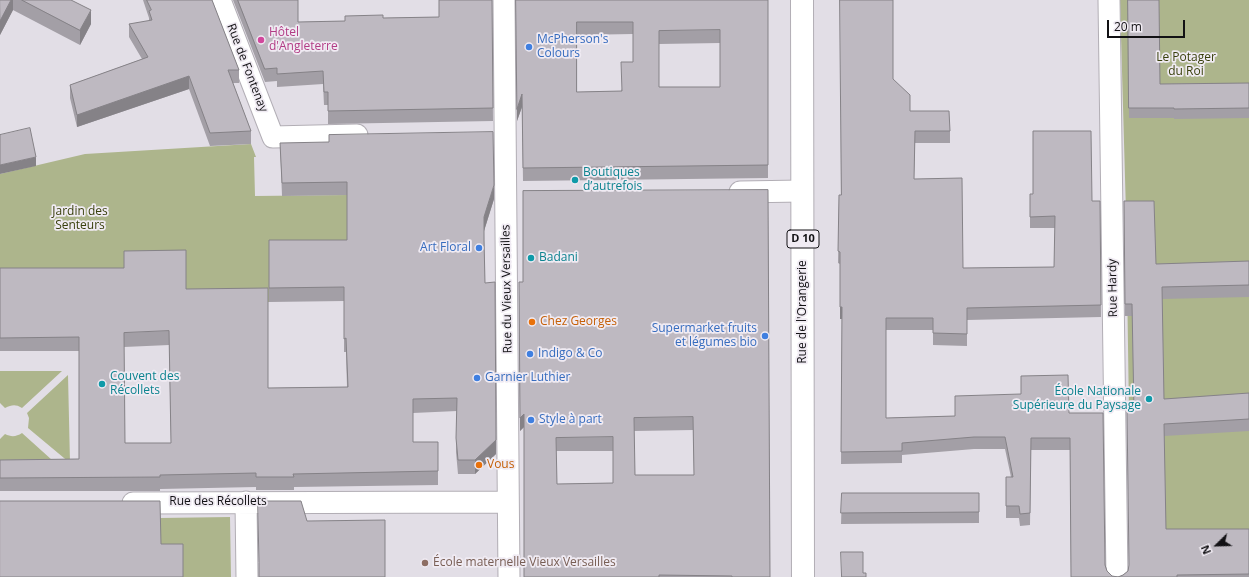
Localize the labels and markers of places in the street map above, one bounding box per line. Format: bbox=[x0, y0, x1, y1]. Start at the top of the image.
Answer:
place label: Hôtel d'Angleterre bbox=[269, 26, 338, 54]
place label: McPherson's Colours bbox=[537, 33, 608, 61]
marker: Hôtel d'Angleterre bbox=[256, 35, 266, 45]
marker: McPherson's Colours bbox=[524, 42, 534, 52]
place label: Boutiques d’autrefois bbox=[583, 166, 642, 194]
marker: Boutiques d’autrefois bbox=[570, 175, 580, 185]
place label: Art Floral bbox=[420, 241, 471, 255]
marker: Art Floral bbox=[474, 243, 484, 253]
place label: Badani bbox=[539, 251, 578, 265]
marker: Badani bbox=[526, 253, 536, 263]
place label: Chez Georges bbox=[540, 315, 617, 329]
marker: Chez Georges bbox=[527, 317, 537, 327]
place label: Supermarket fruits et légumes bio bbox=[652, 322, 757, 350]
marker: Supermarket fruits et légumes bio bbox=[760, 331, 770, 341]
place label: Indigo & Co bbox=[538, 347, 603, 361]
marker: Indigo & Co bbox=[525, 349, 535, 359]
place label: Couvent des Récollets bbox=[110, 370, 179, 398]
place label: Garnier Luthier bbox=[485, 371, 570, 385]
marker: Garnier Luthier bbox=[472, 373, 482, 383]
marker: Couvent des Récollets bbox=[97, 379, 107, 389]
place label: École Nationale Supérieure du Paysage bbox=[1013, 385, 1141, 413]
marker: École Nationale Supérieure du Paysage bbox=[1144, 394, 1154, 404]
place label: Style à part bbox=[539, 413, 602, 427]
marker: Style à part bbox=[526, 415, 536, 425]
place label: Vous bbox=[487, 458, 514, 472]
marker: Vous bbox=[474, 460, 484, 470]
place label: École maternelle Vieux Versailles bbox=[433, 556, 616, 570]
marker: École maternelle Vieux Versailles bbox=[420, 558, 430, 568]

